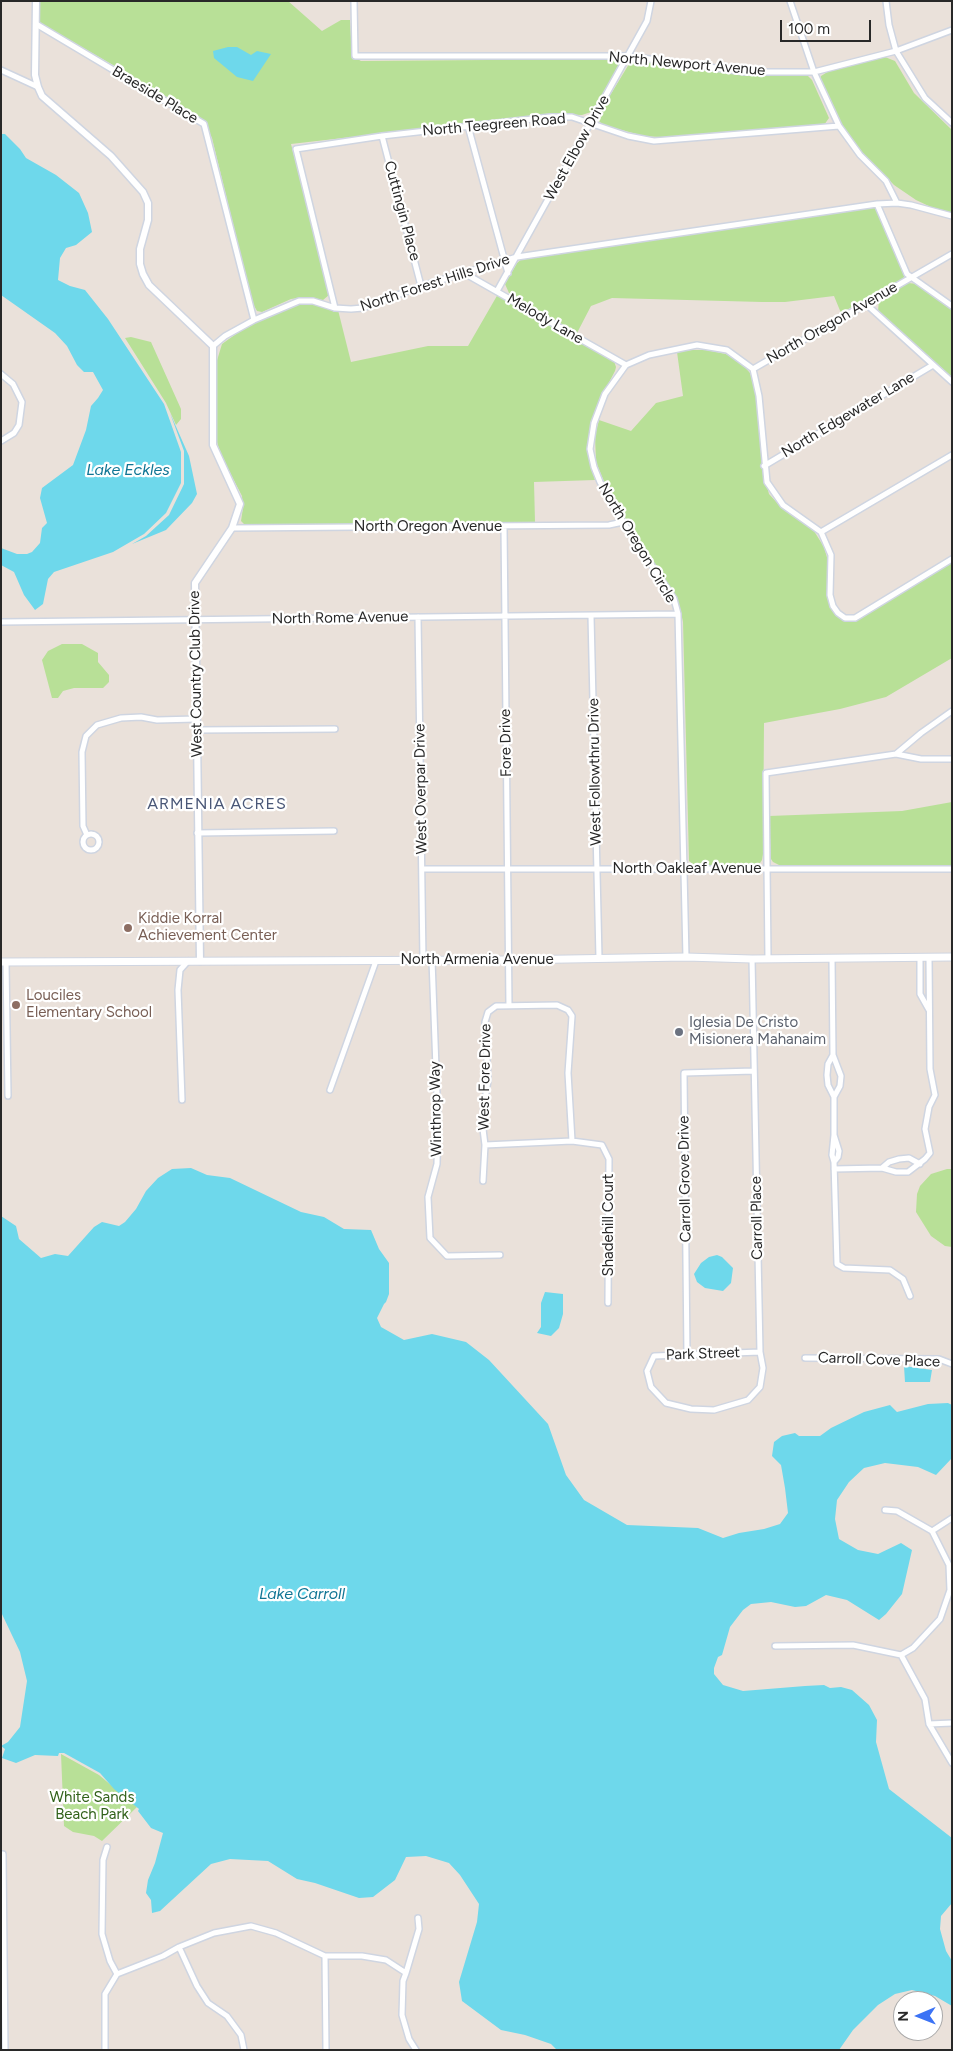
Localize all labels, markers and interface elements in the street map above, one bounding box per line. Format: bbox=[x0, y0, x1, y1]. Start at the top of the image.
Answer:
scale bar bbox=[783, 10, 874, 42]
text: 100 m bbox=[788, 20, 830, 38]
street label: North Newport Avenue bbox=[608, 48, 766, 80]
street label: Braeside Place bbox=[109, 62, 201, 128]
street label: West Elbow Drive bbox=[541, 92, 613, 204]
street label: North Teegreen Road bbox=[422, 110, 566, 140]
street label: Cuttingin Place bbox=[380, 159, 424, 263]
street label: North Forest Hills Drive bbox=[358, 250, 512, 316]
street label: North Oregon Avenue bbox=[763, 278, 901, 368]
street label: Melody Lane bbox=[504, 290, 586, 348]
street label: North Edgewater Lane bbox=[778, 368, 918, 462]
water label: Lake Eckles bbox=[86, 460, 170, 480]
street label: North Oregon Circle bbox=[594, 480, 680, 606]
street label: North Oregon Avenue bbox=[354, 518, 502, 536]
street label: West Country Club Drive bbox=[186, 591, 206, 757]
street label: North Rome Avenue bbox=[272, 608, 408, 628]
street label: West Followthru Drive bbox=[585, 698, 605, 846]
street label: Fore Drive bbox=[496, 709, 516, 777]
street label: West Overpar Drive bbox=[411, 723, 431, 855]
district label: ARMENIA ACRES bbox=[146, 794, 288, 814]
street label: North Oakleaf Avenue bbox=[613, 860, 761, 878]
place label: Kiddie Korral Achievement Center bbox=[138, 910, 277, 945]
marker: Kiddie Korral Achievement Center bbox=[122, 922, 134, 934]
street label: North Armenia Avenue bbox=[400, 951, 554, 969]
place label: Louciles Elementary School bbox=[26, 987, 152, 1022]
marker: Louciles Elementary School bbox=[10, 999, 22, 1011]
place label: Iglesia De Cristo Misionera Mahanaim bbox=[689, 1014, 826, 1049]
street label: West Fore Drive bbox=[475, 1023, 495, 1131]
marker: Iglesia De Cristo Misionera Mahanaim bbox=[673, 1026, 685, 1038]
street label: Winthrop Way bbox=[426, 1061, 446, 1157]
street label: Carroll Grove Drive bbox=[675, 1115, 695, 1243]
street label: Shadehill Court bbox=[600, 1174, 618, 1276]
street label: Carroll Place bbox=[747, 1176, 767, 1260]
street label: Park Street bbox=[666, 1344, 740, 1364]
street label: Carroll Cove Place bbox=[818, 1349, 940, 1371]
water label: Lake Carroll bbox=[259, 1584, 345, 1604]
park label: White Sands Beach Park bbox=[50, 1789, 134, 1824]
north arrow bbox=[893, 1991, 943, 2041]
text: N bbox=[895, 2011, 912, 2022]

